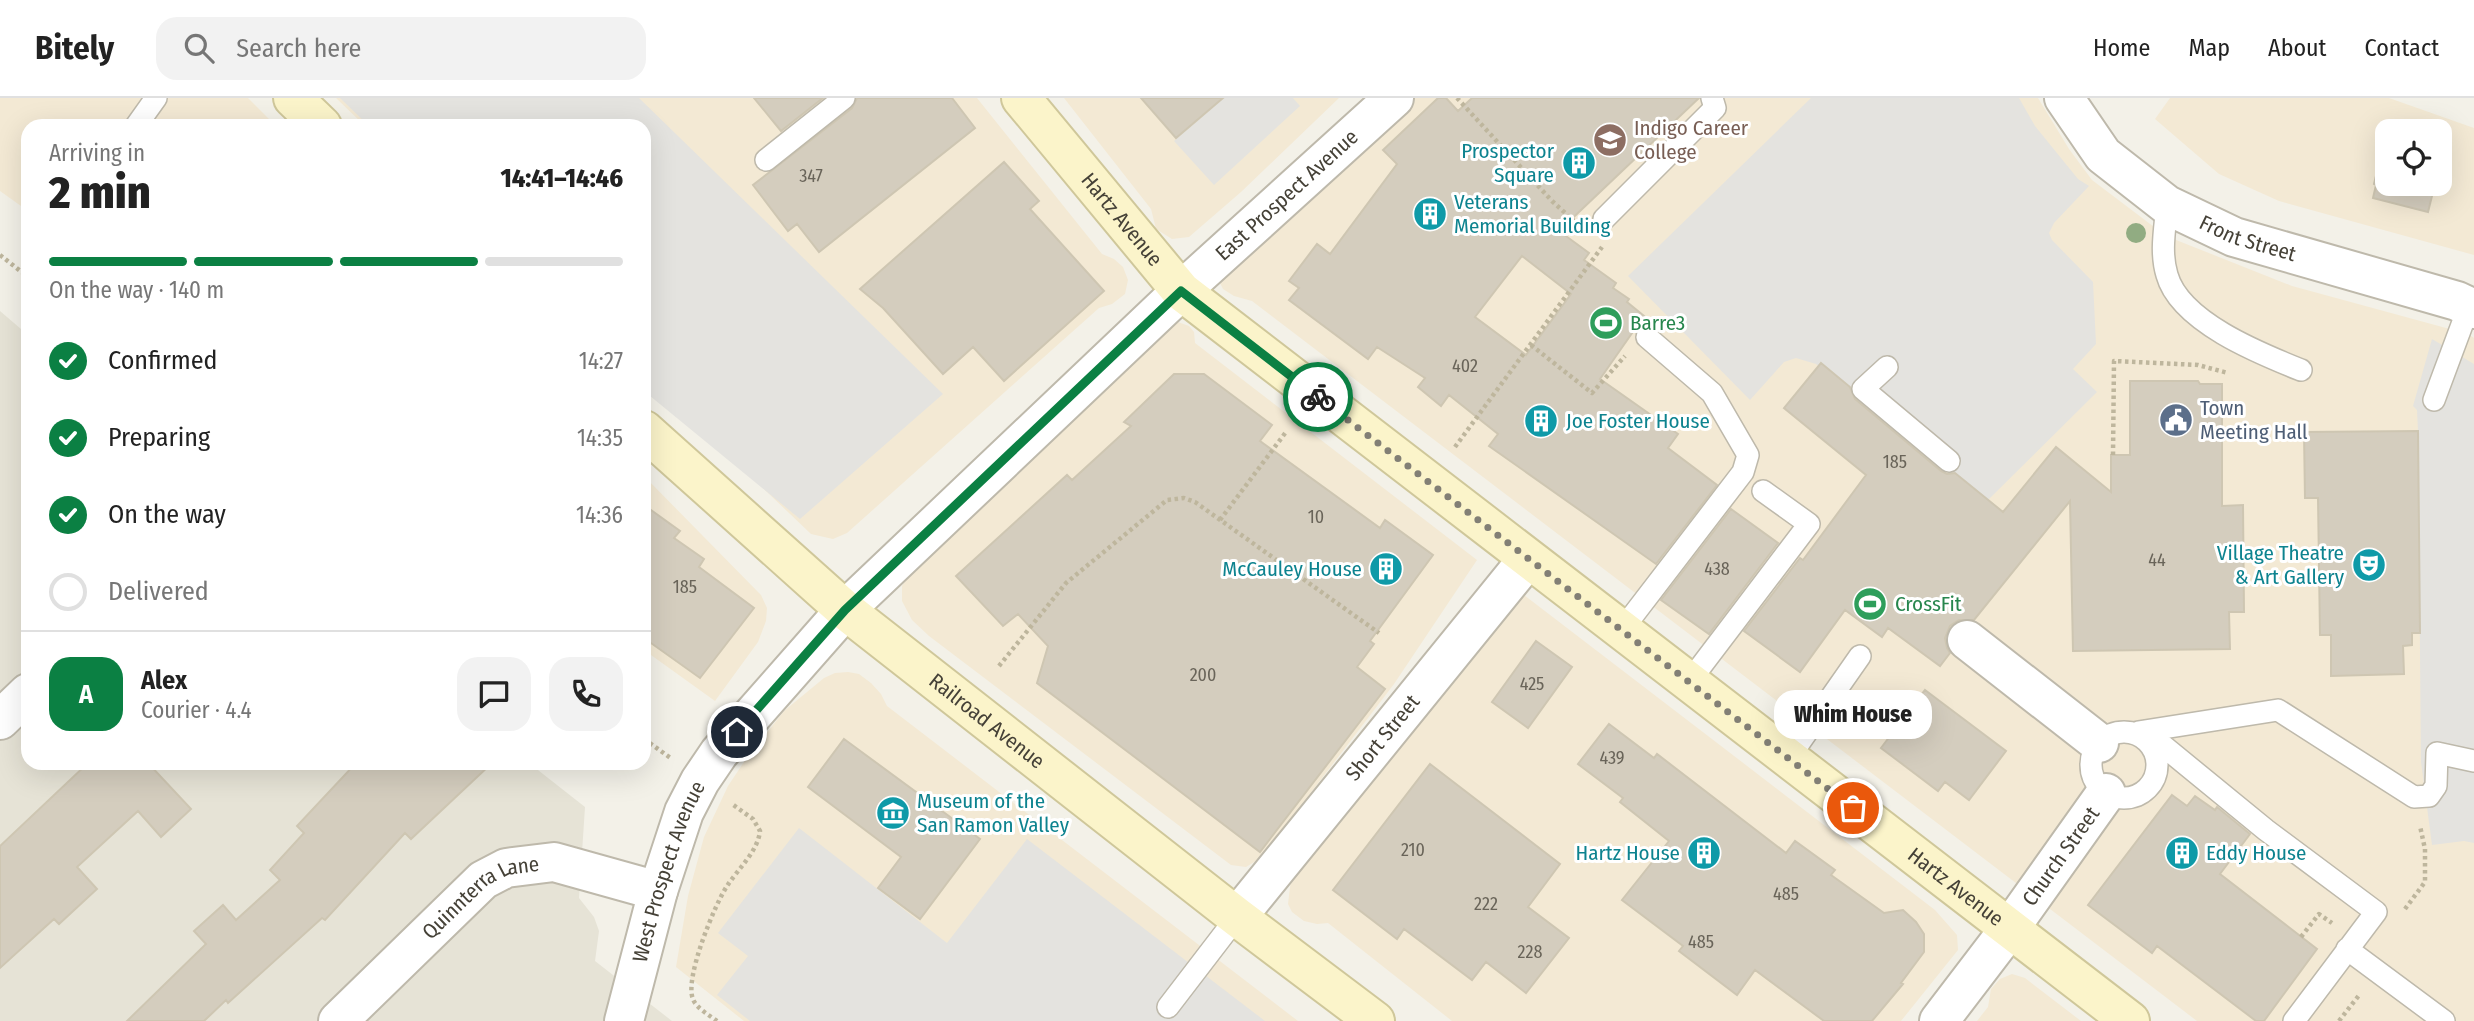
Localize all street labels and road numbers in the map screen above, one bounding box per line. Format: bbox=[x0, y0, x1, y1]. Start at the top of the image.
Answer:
street label: East Prospect Avenue bbox=[1210, 124, 1364, 266]
street label: Hartz Avenue bbox=[1076, 168, 1168, 272]
street label: Front Street bbox=[2195, 209, 2299, 267]
street label: Railroad Avenue bbox=[924, 668, 1050, 774]
street label: Short Street bbox=[1340, 689, 1425, 786]
street label: West Prospect Avenue bbox=[627, 777, 711, 965]
street label: Church Street bbox=[2017, 801, 2105, 911]
street label: Hartz Avenue bbox=[1903, 842, 2009, 932]
street label: Quinnterra Lane bbox=[417, 851, 541, 945]

